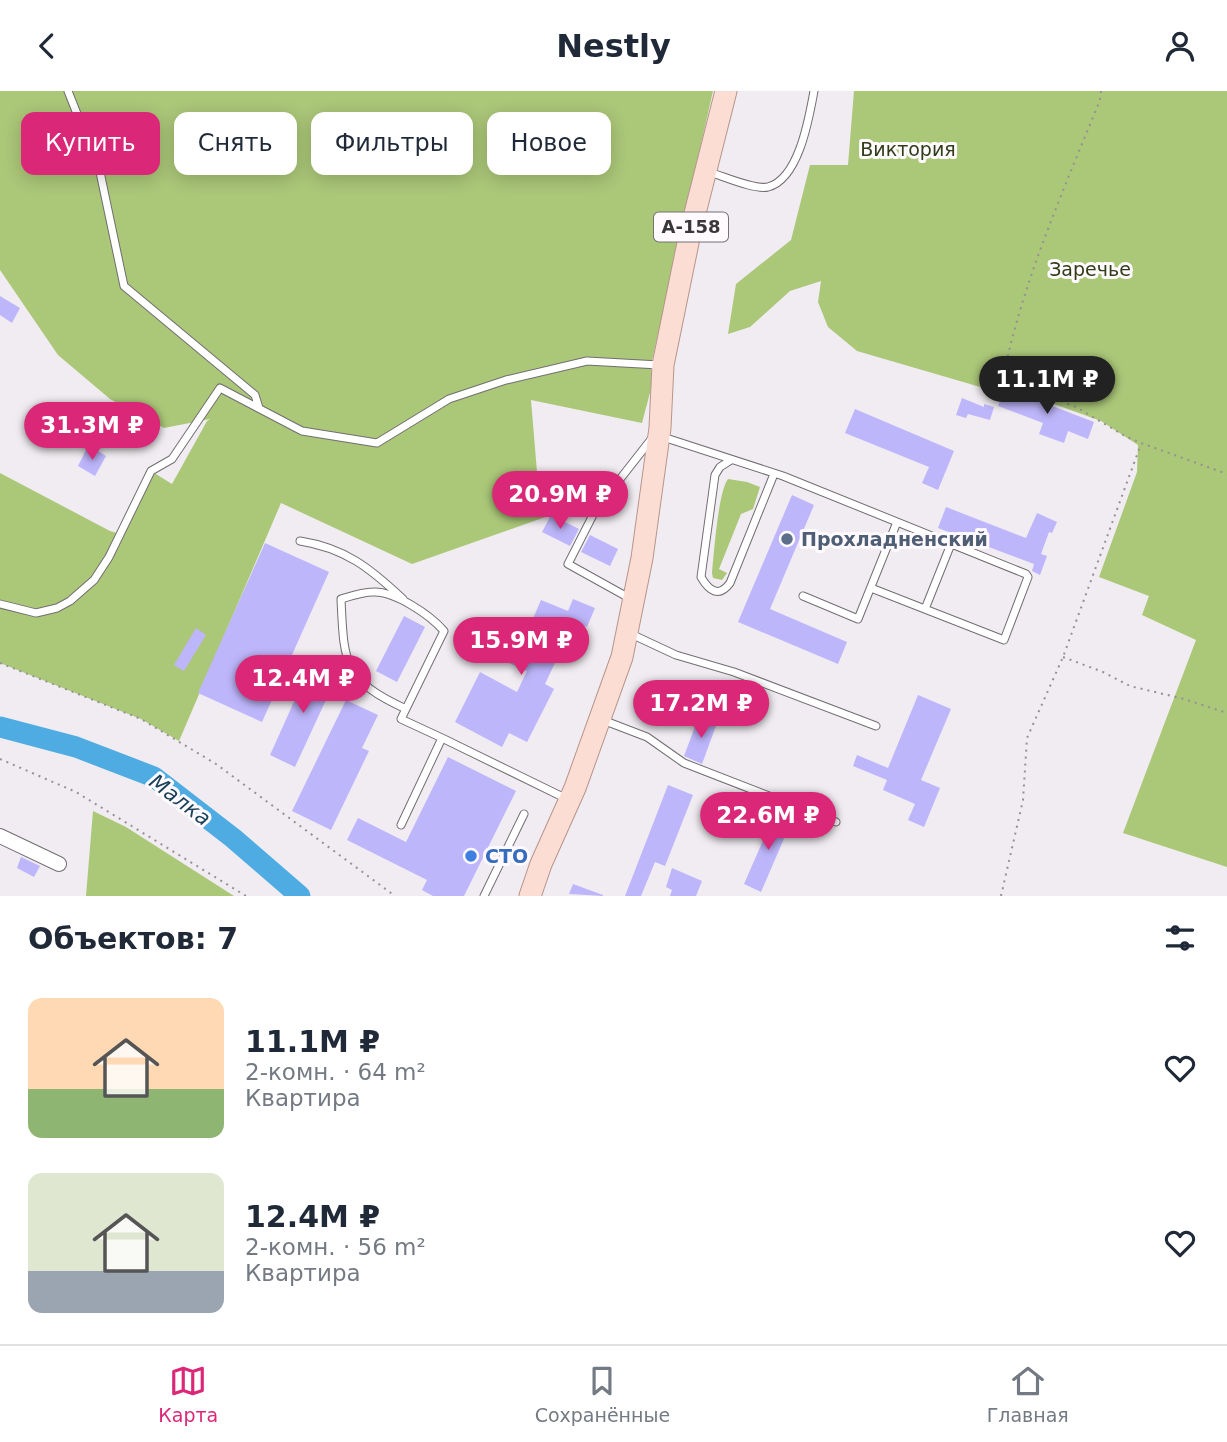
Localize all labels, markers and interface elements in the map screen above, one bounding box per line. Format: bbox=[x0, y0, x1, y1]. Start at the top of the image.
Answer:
icon: back bbox=[28, 27, 66, 65]
text: Nestly bbox=[556, 27, 671, 65]
icon: person bbox=[1161, 27, 1199, 65]
chip: Купить bbox=[21, 112, 160, 175]
chip: Снять bbox=[174, 112, 297, 175]
chip: Фильтры bbox=[311, 112, 473, 175]
chip: Новое bbox=[487, 112, 611, 175]
park label: Виктория bbox=[860, 138, 956, 160]
road number: А-158 bbox=[654, 212, 728, 241]
park label: Заречье bbox=[1049, 258, 1131, 280]
pin: 11.1M ₽ bbox=[982, 357, 1112, 416]
text: 11.1M ₽ bbox=[995, 366, 1099, 392]
pin: 31.3M ₽ bbox=[27, 403, 157, 462]
text: 31.3M ₽ bbox=[40, 412, 144, 438]
pin: 20.9M ₽ bbox=[495, 471, 625, 531]
text: 20.9M ₽ bbox=[508, 481, 612, 507]
place label: Прохладненский bbox=[801, 528, 988, 550]
marker: Прохладненский bbox=[779, 531, 795, 547]
pin: 15.9M ₽ bbox=[456, 617, 586, 677]
text: 15.9M ₽ bbox=[469, 627, 573, 653]
pin: 12.4M ₽ bbox=[238, 655, 368, 715]
text: 12.4M ₽ bbox=[251, 665, 355, 691]
pin: 17.2M ₽ bbox=[636, 681, 766, 740]
text: 17.2M ₽ bbox=[649, 690, 753, 716]
water label: Малка bbox=[145, 769, 215, 831]
pin: 22.6M ₽ bbox=[703, 793, 833, 852]
text: 22.6M ₽ bbox=[716, 802, 820, 828]
place label: СТО bbox=[485, 845, 528, 867]
marker: СТО bbox=[463, 848, 479, 864]
icon: filters bbox=[1161, 919, 1199, 957]
text: Объектов: 7 bbox=[28, 921, 238, 956]
text: 11.1M ₽ bbox=[245, 1024, 380, 1059]
icon: home bbox=[84, 1026, 168, 1110]
icon: heart bbox=[1161, 1049, 1199, 1087]
text: 2-комн. · 64 m² bbox=[245, 1059, 426, 1085]
text: Квартира bbox=[245, 1085, 361, 1111]
text: 12.4M ₽ bbox=[245, 1199, 380, 1234]
icon: home bbox=[84, 1201, 168, 1285]
icon: heart bbox=[1161, 1224, 1199, 1262]
text: 2-комн. · 56 m² bbox=[245, 1234, 426, 1260]
text: Квартира bbox=[245, 1260, 361, 1286]
tab: Карта bbox=[158, 1362, 218, 1426]
tab: Сохранённые bbox=[535, 1362, 670, 1426]
tab: Главная bbox=[987, 1362, 1069, 1426]

